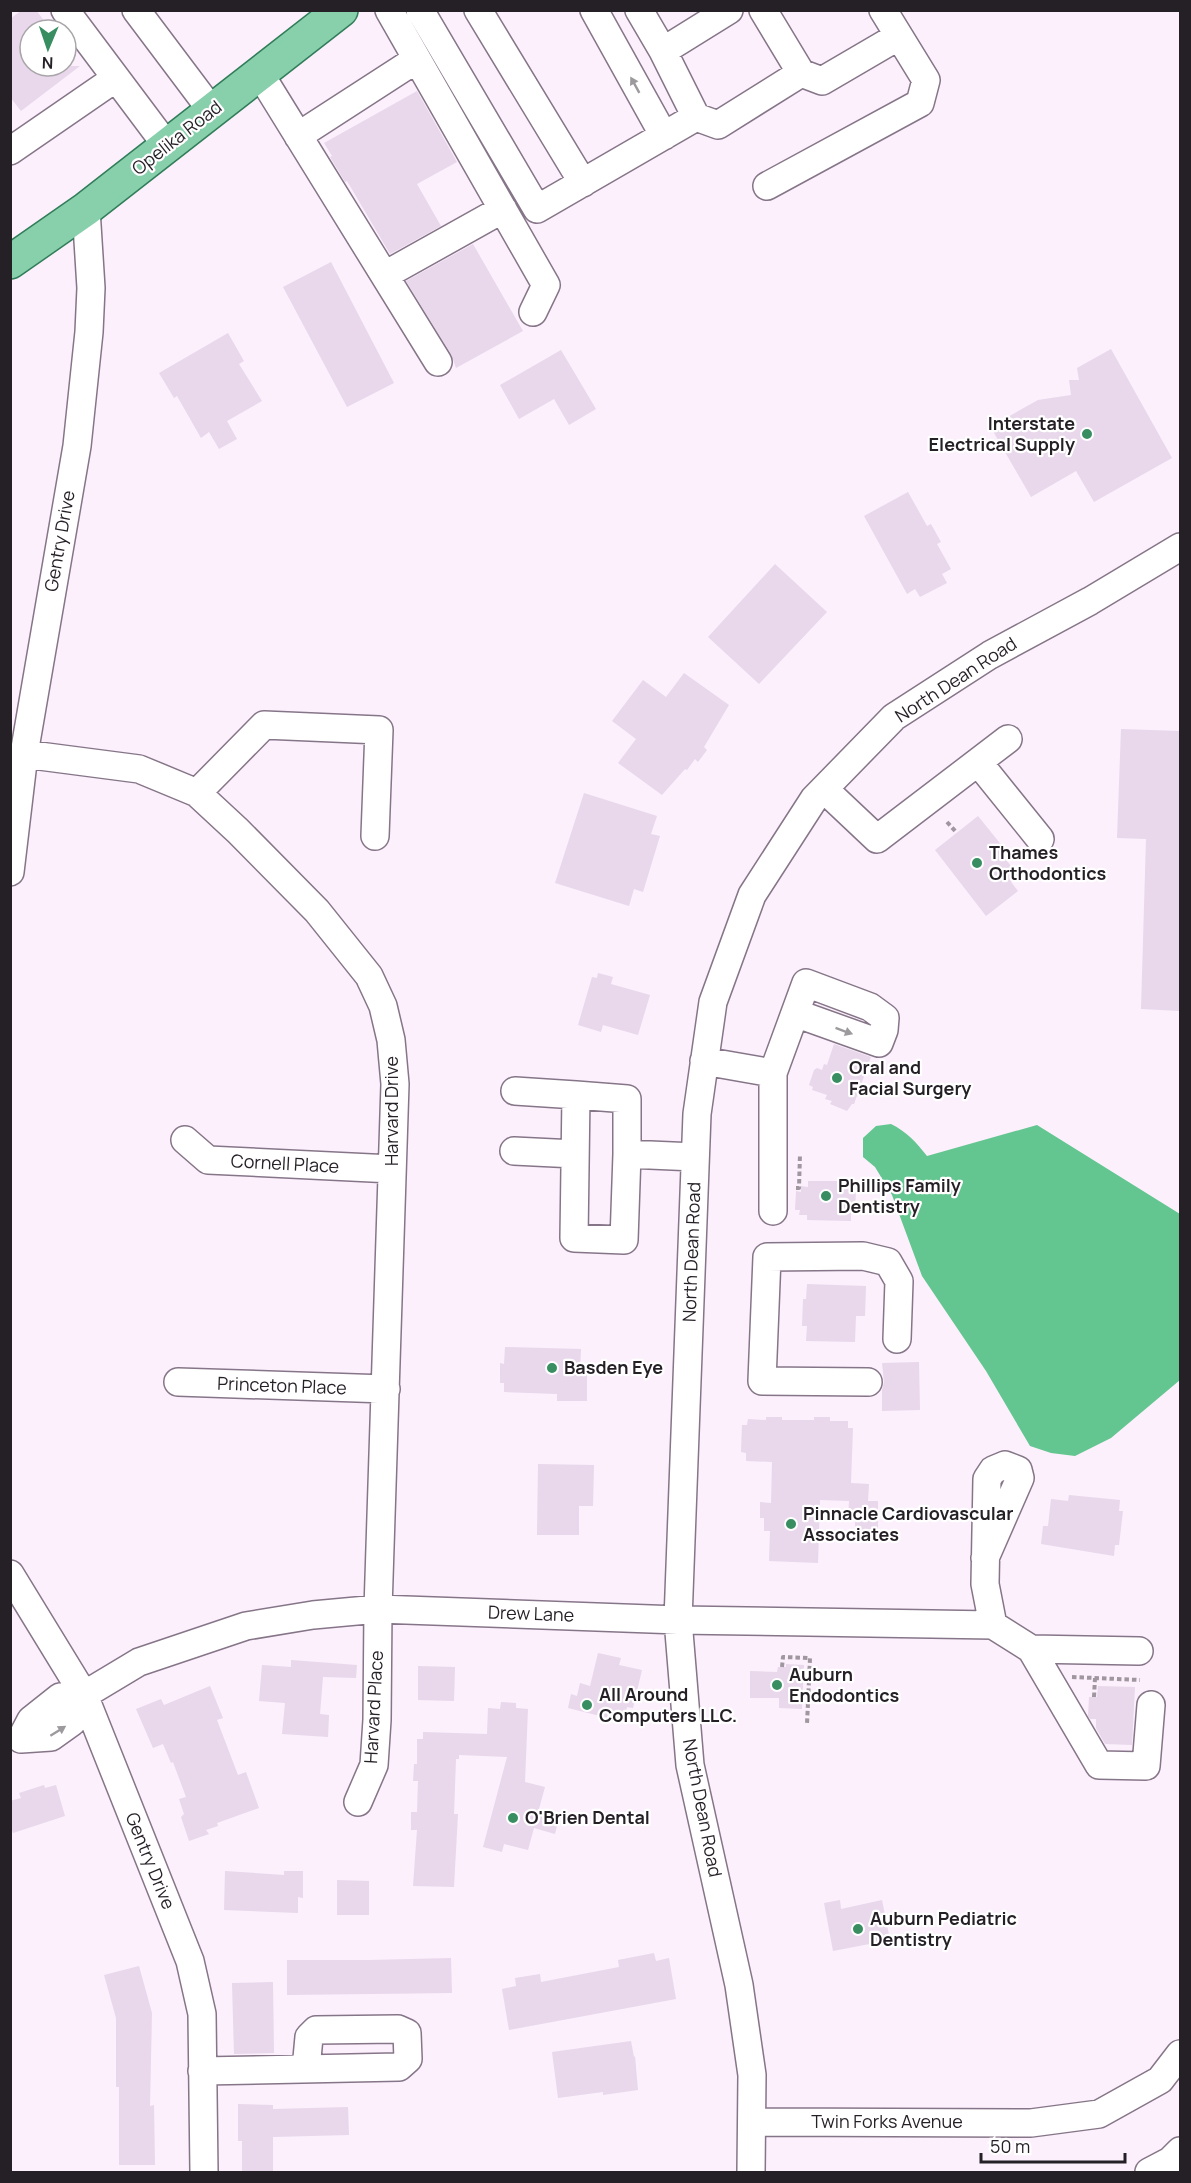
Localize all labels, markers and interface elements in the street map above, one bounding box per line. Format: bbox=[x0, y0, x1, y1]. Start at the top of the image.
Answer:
north arrow bbox=[18, 18, 78, 78]
text: N bbox=[41, 52, 54, 74]
one-way arrow bbox=[630, 76, 640, 93]
street label: Opelika Road bbox=[127, 95, 226, 180]
place label: Interstate Electrical Supply bbox=[929, 411, 1075, 456]
marker: Interstate Electrical Supply bbox=[1080, 427, 1094, 441]
street label: Gentry Drive bbox=[38, 488, 80, 593]
street label: North Dean Road bbox=[890, 631, 1021, 727]
place label: Thames Orthodontics bbox=[989, 840, 1107, 885]
marker: Thames Orthodontics bbox=[970, 856, 984, 870]
one-way arrow bbox=[835, 1026, 853, 1036]
place label: Oral and Facial Surgery bbox=[849, 1055, 971, 1100]
street label: Harvard Drive bbox=[379, 1056, 403, 1166]
marker: Oral and Facial Surgery bbox=[830, 1071, 844, 1085]
street label: Cornell Place bbox=[230, 1148, 340, 1178]
place label: Phillips Family Dentistry bbox=[838, 1173, 961, 1218]
street label: North Dean Road bbox=[677, 1181, 705, 1323]
marker: Phillips Family Dentistry bbox=[819, 1189, 833, 1203]
place label: Basden Eye bbox=[564, 1355, 663, 1379]
marker: Basden Eye bbox=[545, 1361, 559, 1375]
street label: Princeton Place bbox=[217, 1371, 347, 1399]
place label: Pinnacle Cardiovascular Associates bbox=[803, 1501, 1013, 1546]
marker: Pinnacle Cardiovascular Associates bbox=[784, 1517, 798, 1531]
street label: Drew Lane bbox=[487, 1600, 575, 1626]
street label: Harvard Place bbox=[358, 1650, 388, 1764]
place label: Auburn Endodontics bbox=[789, 1662, 900, 1707]
marker: Auburn Endodontics bbox=[770, 1678, 784, 1692]
place label: All Around Computers LLC. bbox=[599, 1682, 737, 1727]
marker: All Around Computers LLC. bbox=[580, 1698, 594, 1712]
one-way arrow bbox=[50, 1726, 66, 1737]
street label: North Dean Road bbox=[678, 1737, 728, 1879]
place label: O'Brien Dental bbox=[525, 1805, 650, 1829]
street label: Gentry Drive bbox=[121, 1809, 181, 1913]
marker: O'Brien Dental bbox=[506, 1811, 520, 1825]
place label: Auburn Pediatric Dentistry bbox=[870, 1906, 1017, 1951]
marker: Auburn Pediatric Dentistry bbox=[851, 1922, 865, 1936]
street label: Twin Forks Avenue bbox=[811, 2109, 963, 2133]
scale bar bbox=[981, 2126, 1125, 2164]
text: 50 m bbox=[990, 2134, 1030, 2158]

